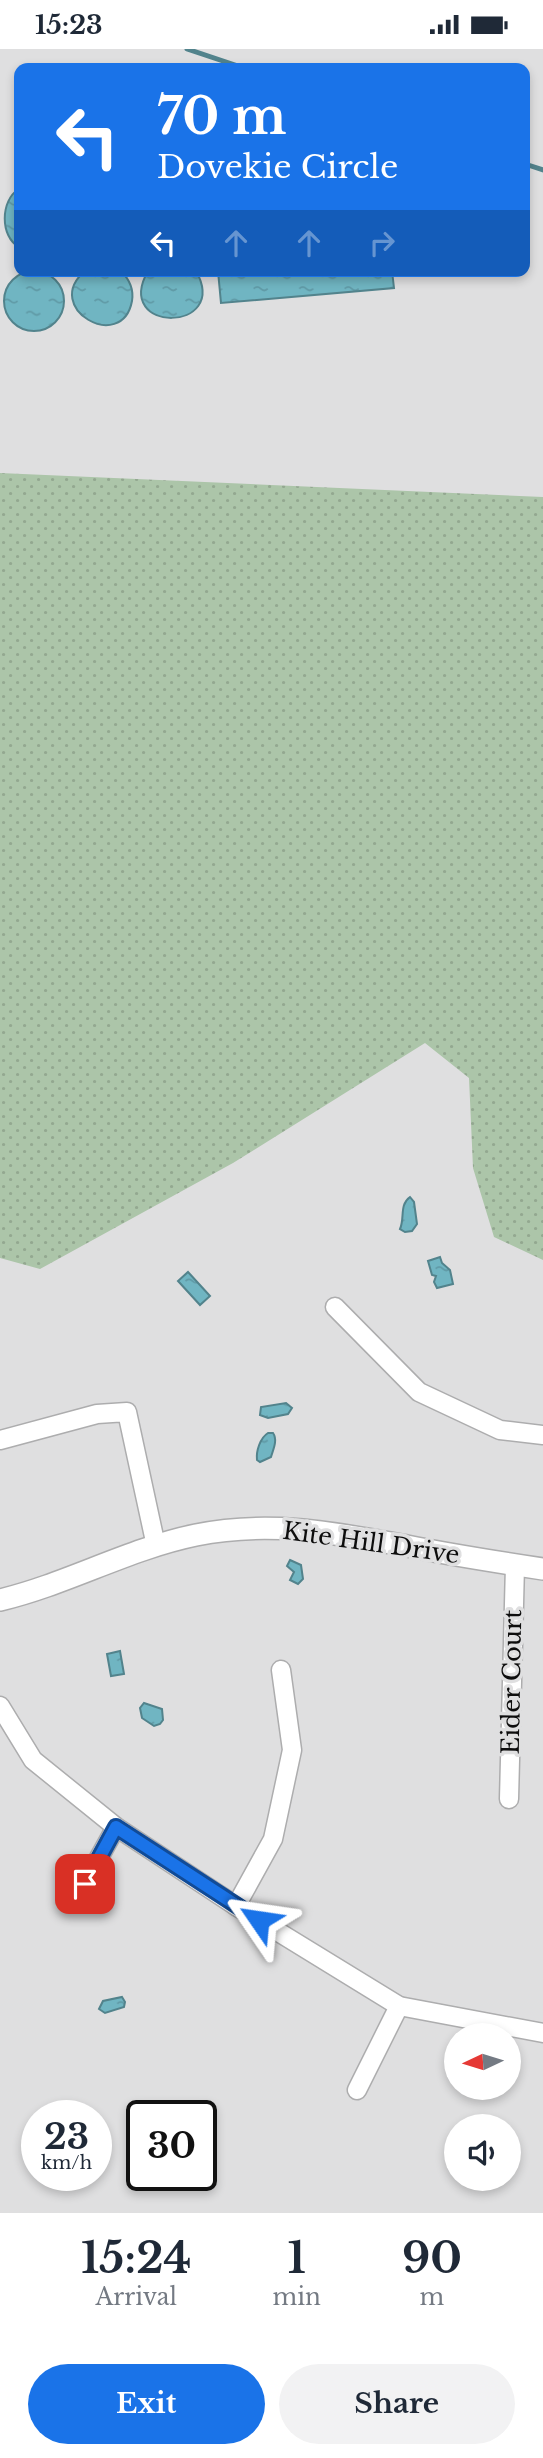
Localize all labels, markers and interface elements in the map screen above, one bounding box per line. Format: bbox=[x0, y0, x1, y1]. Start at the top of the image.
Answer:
text: 15:23 bbox=[35, 9, 103, 41]
text: 70 m bbox=[157, 86, 287, 147]
icon: left bbox=[42, 91, 133, 182]
text: Dovekie Circle bbox=[157, 147, 398, 187]
icon: left bbox=[144, 224, 182, 262]
icon: ahead bbox=[217, 224, 255, 262]
icon: ahead bbox=[290, 224, 328, 262]
icon: right bbox=[363, 224, 401, 262]
street label: Kite Hill Drive bbox=[281, 1516, 461, 1569]
street label: Eider Court bbox=[496, 1609, 527, 1755]
pin bbox=[55, 1854, 115, 1914]
icon: arrive bbox=[66, 1865, 104, 1903]
position arrow bbox=[222, 1883, 296, 1957]
north arrow bbox=[444, 2023, 522, 2100]
map controls bbox=[444, 2023, 521, 2191]
speed limit sign: 30 bbox=[126, 2100, 217, 2191]
button: sound bbox=[444, 2114, 521, 2191]
text: 23 bbox=[44, 2115, 89, 2158]
text: km/h bbox=[41, 2152, 92, 2174]
text: 15:24 bbox=[81, 2232, 192, 2284]
text: 1 bbox=[288, 2232, 306, 2284]
text: 90 bbox=[402, 2232, 462, 2284]
text: Arrival bbox=[96, 2283, 177, 2311]
text: min bbox=[273, 2283, 321, 2311]
text: m bbox=[420, 2283, 444, 2311]
button: Exit bbox=[28, 2364, 265, 2444]
button: Share bbox=[279, 2364, 515, 2444]

